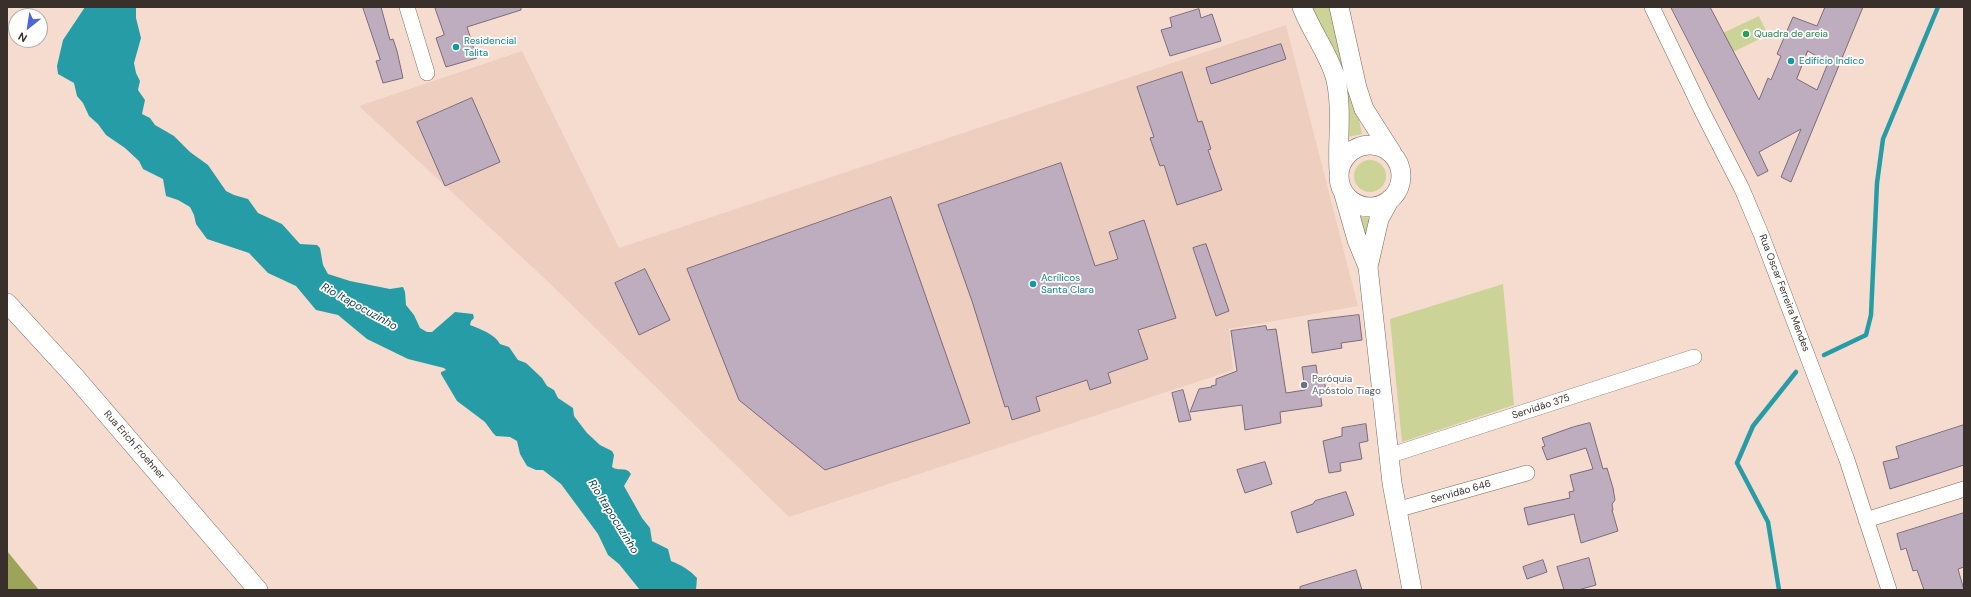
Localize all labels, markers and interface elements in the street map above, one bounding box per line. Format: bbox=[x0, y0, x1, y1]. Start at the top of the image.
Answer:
north arrow bbox=[8, 8, 48, 48]
place label: Quadra de areia bbox=[1754, 28, 1828, 40]
text: N bbox=[16, 29, 29, 46]
marker: Quadra de areia bbox=[1741, 29, 1751, 39]
place label: Residencial Talita bbox=[464, 35, 516, 58]
marker: Residencial Talita bbox=[451, 42, 461, 52]
place label: Edifício Indico bbox=[1799, 55, 1864, 67]
marker: Edifício Indico bbox=[1786, 56, 1796, 66]
street label: Rua Oscar Ferreira Mendes bbox=[1756, 233, 1812, 353]
place label: Acrílicos Santa Clara bbox=[1041, 272, 1094, 296]
marker: Acrílicos Santa Clara bbox=[1028, 279, 1038, 289]
water label: Rio Itapocuzinho bbox=[319, 281, 399, 333]
place label: Paróquia Apóstolo Tiago bbox=[1312, 373, 1381, 396]
marker: Paróquia Apóstolo Tiago bbox=[1299, 380, 1309, 390]
street label: Servidão 375 bbox=[1511, 392, 1571, 422]
street label: Rua Erich Froehner bbox=[101, 408, 167, 482]
water label: Rio Itapocuzinho bbox=[585, 478, 641, 556]
street label: Servidão 646 bbox=[1430, 478, 1492, 506]

